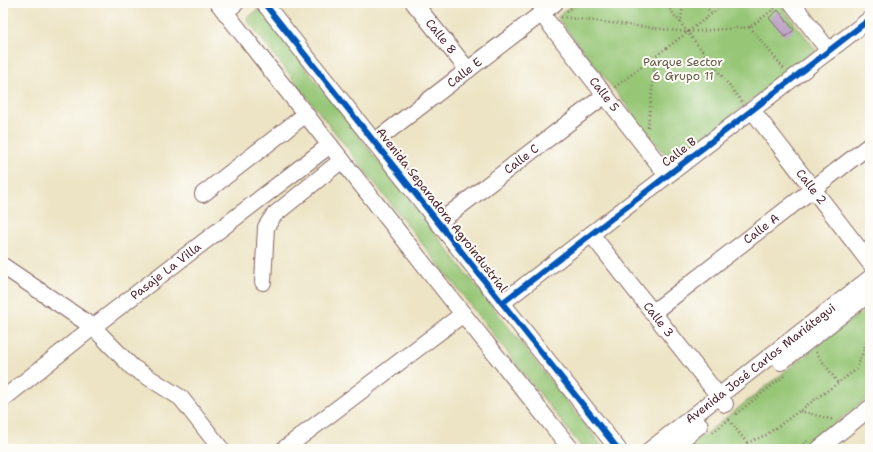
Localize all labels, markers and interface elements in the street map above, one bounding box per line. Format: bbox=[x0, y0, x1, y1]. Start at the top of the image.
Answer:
street label: Calle 8 bbox=[422, 15, 460, 57]
street label: Calle E bbox=[444, 54, 485, 91]
park label: Parque Sector 6 Grupo 11 bbox=[643, 54, 723, 84]
street label: Calle 5 bbox=[586, 74, 623, 115]
street label: Avenida Separadora Agroindustrial bbox=[373, 124, 512, 296]
street label: Calle B bbox=[658, 133, 700, 171]
street label: Calle C bbox=[501, 141, 542, 178]
street label: Calle 2 bbox=[792, 166, 830, 208]
street label: Calle A bbox=[740, 210, 783, 248]
street label: Pasaje La Villa bbox=[127, 239, 205, 303]
street label: Calle 3 bbox=[639, 299, 677, 341]
street label: Avenida José Carlos Mariátegui bbox=[682, 300, 839, 427]

